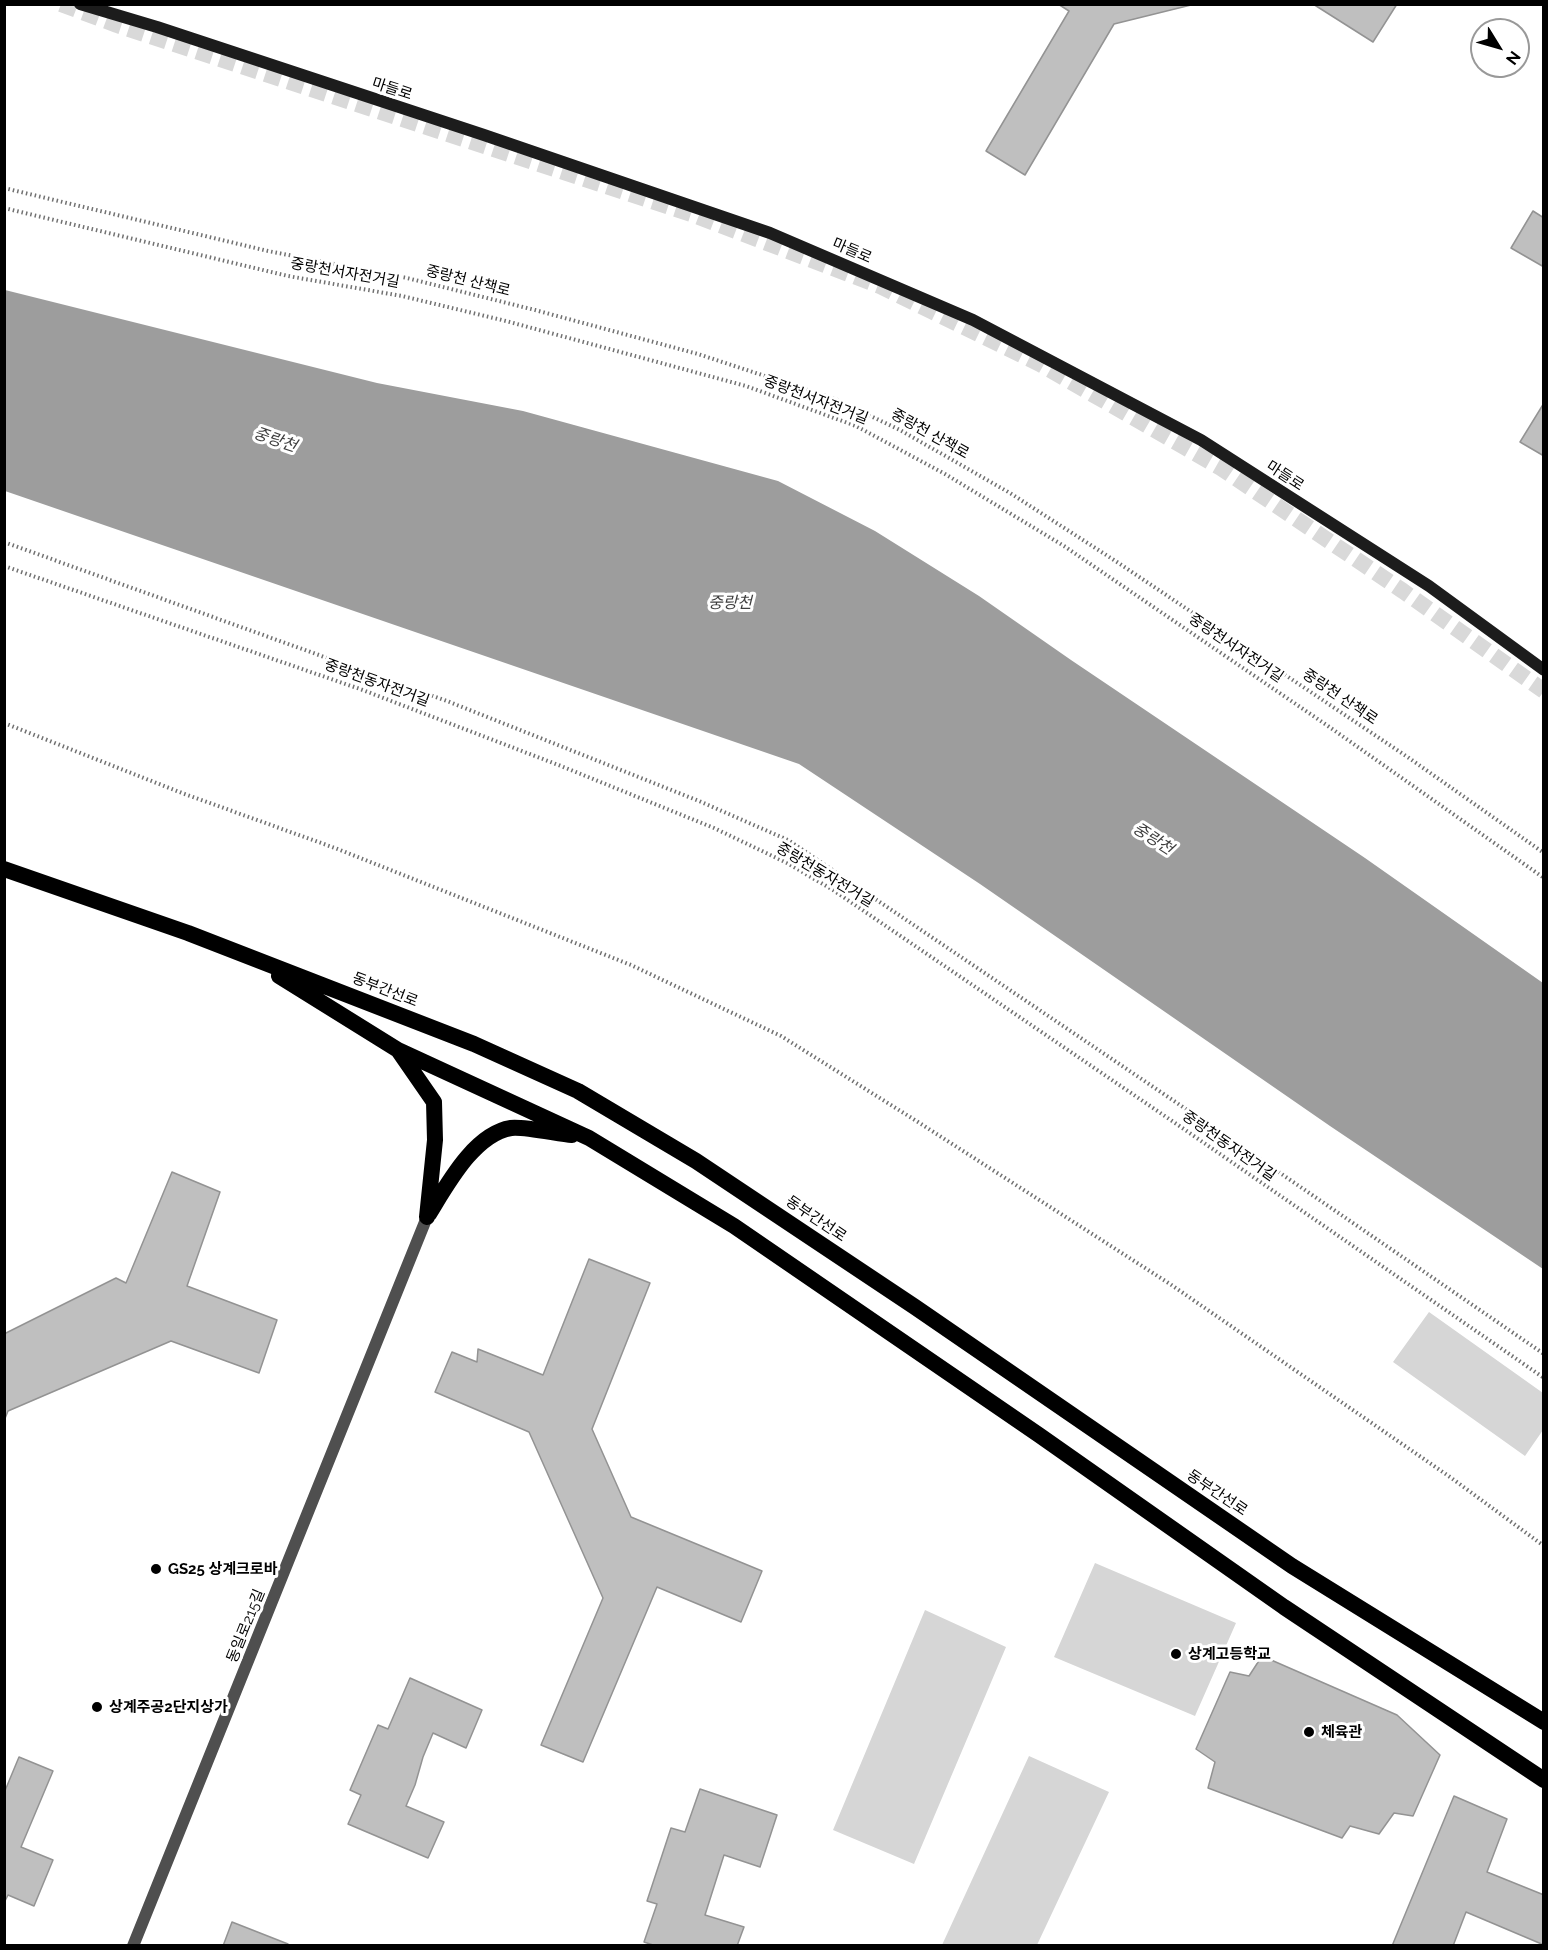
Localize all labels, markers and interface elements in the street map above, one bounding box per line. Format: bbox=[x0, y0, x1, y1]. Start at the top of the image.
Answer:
north arrow bbox=[1470, 18, 1530, 78]
text: N bbox=[1502, 47, 1524, 69]
street label: 마들로 bbox=[370, 74, 414, 104]
street label: 마들로 bbox=[829, 235, 875, 267]
street label: 중랑천서자전거길 bbox=[289, 255, 401, 291]
street label: 중랑천 산책로 bbox=[424, 262, 512, 300]
street label: 중랑천서자전거길 bbox=[761, 372, 871, 428]
street label: 중랑천 산책로 bbox=[888, 405, 972, 463]
water label: 중랑천 bbox=[251, 424, 299, 456]
street label: 마들로 bbox=[1263, 457, 1307, 495]
water label: 중랑천 bbox=[708, 593, 752, 613]
street label: 중랑천서자전거길 bbox=[1185, 610, 1287, 686]
street label: 중랑천동자전거길 bbox=[322, 656, 432, 710]
street label: 중랑천 산책로 bbox=[1299, 665, 1381, 729]
water label: 중랑천 bbox=[1129, 819, 1177, 859]
street label: 중랑천동자전거길 bbox=[773, 839, 877, 911]
street label: 동부간선로 bbox=[350, 969, 420, 1011]
street label: 중랑천동자전거길 bbox=[1179, 1107, 1279, 1185]
street label: 동부간선로 bbox=[782, 1192, 850, 1246]
street label: 동부간선로 bbox=[1183, 1466, 1251, 1520]
place label: GS25 상계크로바 bbox=[168, 1560, 277, 1578]
marker: GS25 상계크로바 bbox=[149, 1562, 163, 1576]
street label: 동일로215길 bbox=[223, 1587, 269, 1665]
place label: 상계고등학교 bbox=[1188, 1645, 1271, 1663]
marker: 상계고등학교 bbox=[1169, 1647, 1183, 1661]
place label: 상계주공2단지상가 bbox=[109, 1698, 228, 1716]
marker: 상계주공2단지상가 bbox=[90, 1700, 104, 1714]
place label: 체육관 bbox=[1321, 1723, 1362, 1741]
marker: 체육관 bbox=[1302, 1725, 1316, 1739]

